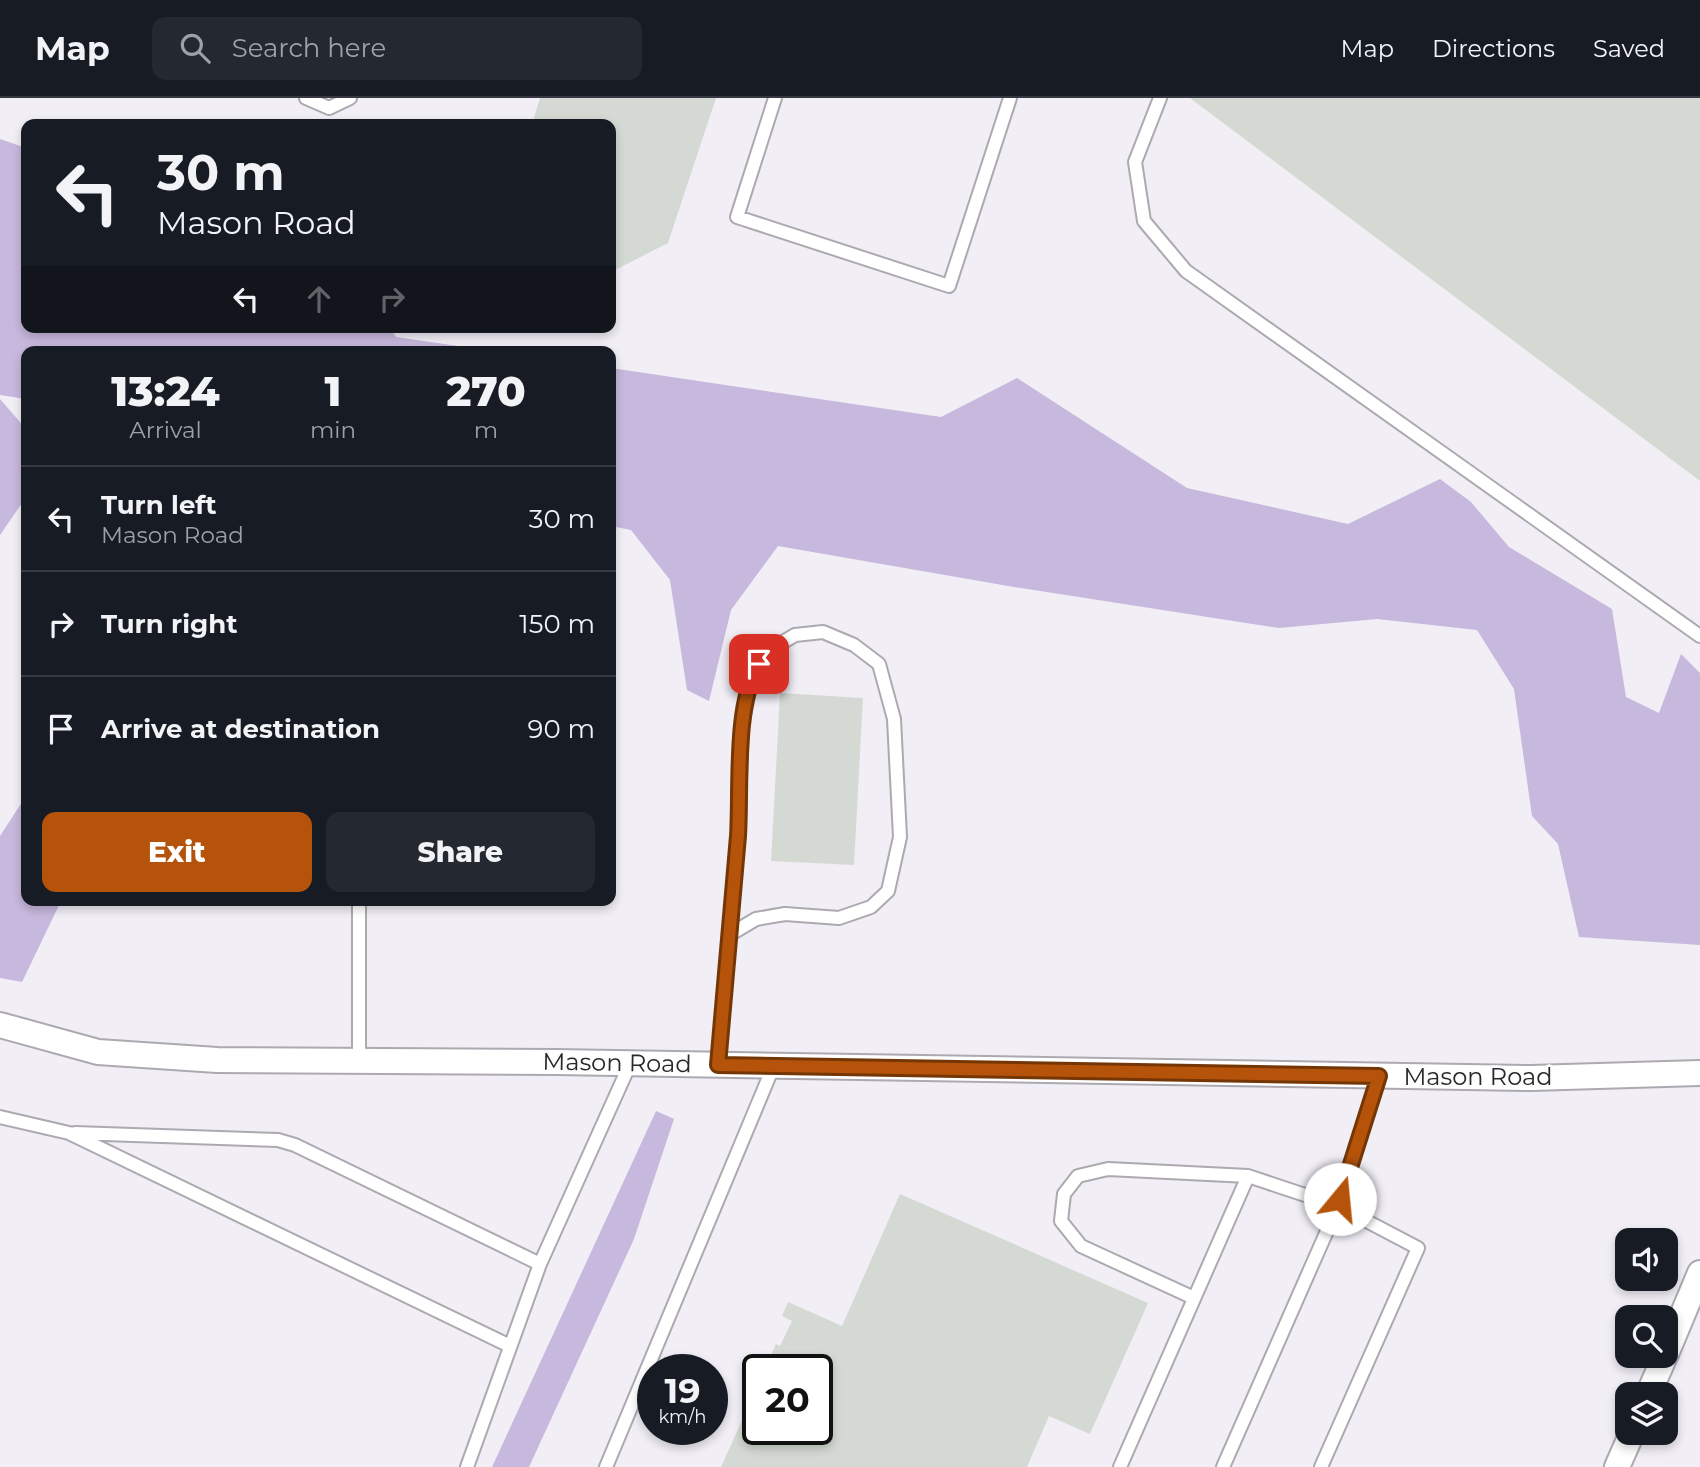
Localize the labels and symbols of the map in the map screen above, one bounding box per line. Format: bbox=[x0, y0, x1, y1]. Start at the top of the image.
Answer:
pin bbox=[729, 634, 789, 694]
street label: Mason Road bbox=[542, 1047, 692, 1078]
street label: Mason Road bbox=[1403, 1062, 1553, 1091]
position arrow bbox=[1303, 1162, 1377, 1236]
speed limit sign: 20 bbox=[742, 1354, 833, 1445]

